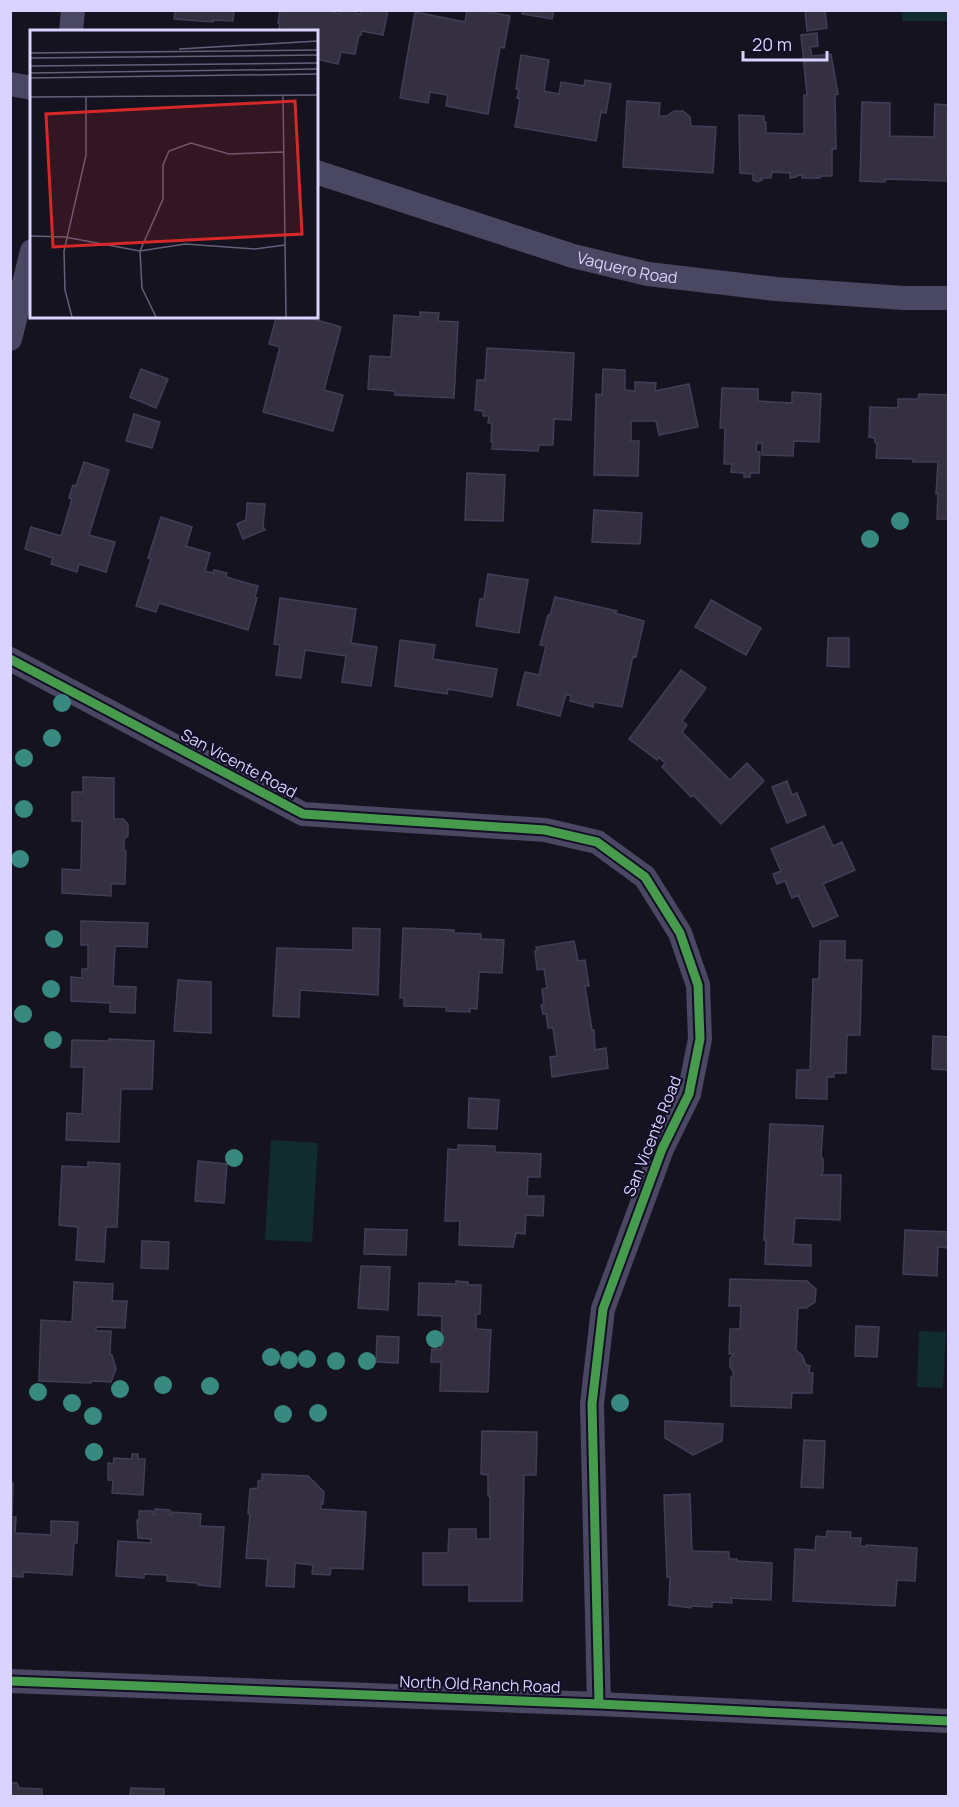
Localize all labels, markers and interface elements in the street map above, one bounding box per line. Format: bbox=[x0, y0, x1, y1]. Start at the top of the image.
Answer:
scale bar bbox=[743, 24, 827, 62]
inset map bbox=[30, 30, 318, 318]
text: 20 m bbox=[752, 32, 792, 56]
street label: Vaquero Road bbox=[575, 246, 679, 288]
street label: San Vicente Road bbox=[177, 723, 301, 803]
street label: San Vicente Road bbox=[618, 1072, 686, 1200]
street label: North Old Ranch Road bbox=[399, 1670, 561, 1698]

